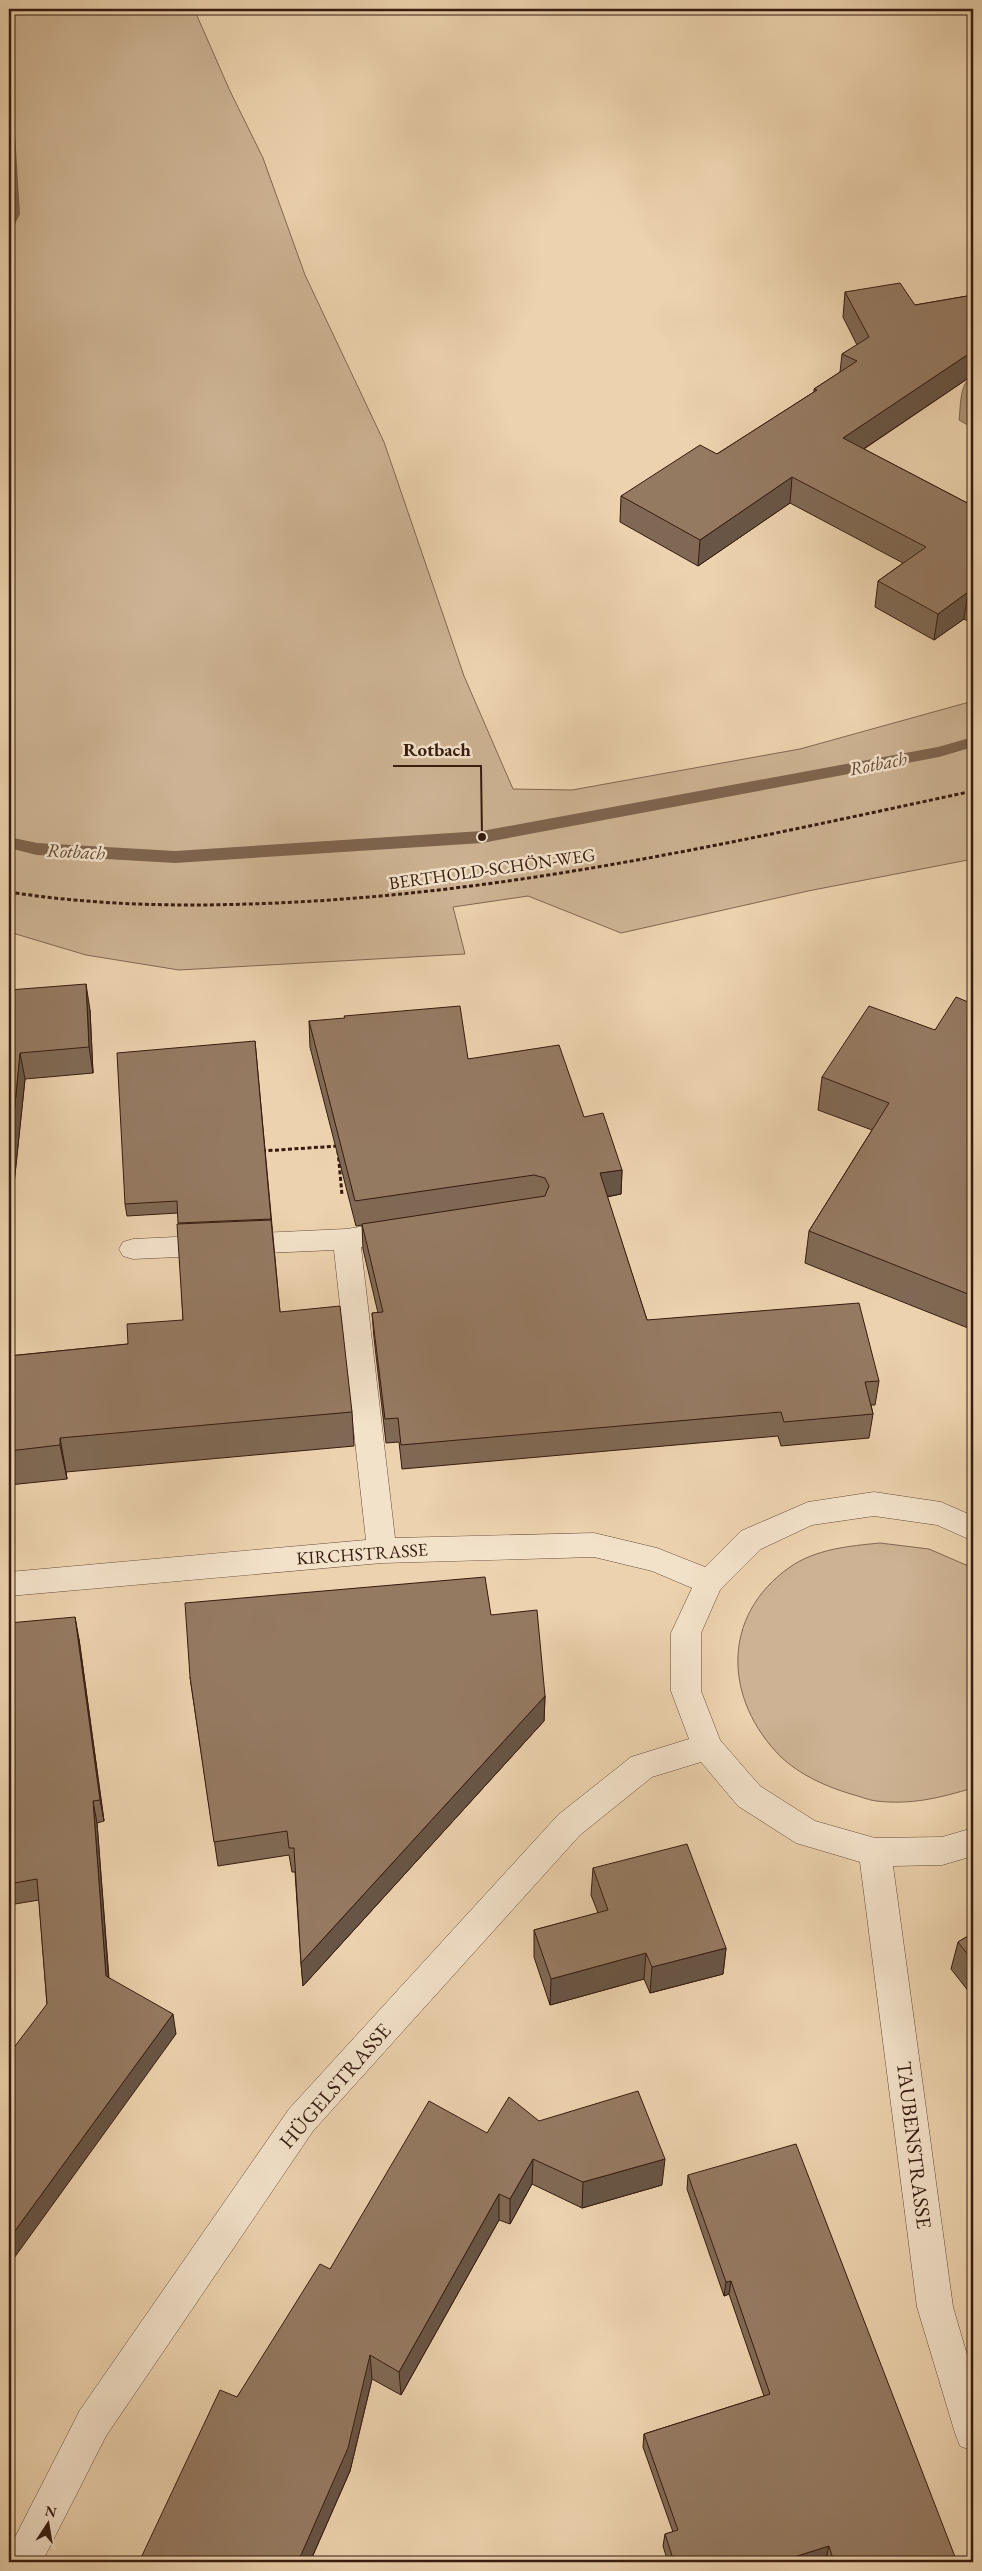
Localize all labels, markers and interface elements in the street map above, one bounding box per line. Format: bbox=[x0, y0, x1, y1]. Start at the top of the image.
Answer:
callout: Rotbach bbox=[393, 732, 481, 766]
text: Rotbach bbox=[403, 737, 471, 762]
water label: Rotbach bbox=[847, 746, 909, 781]
water label: Rotbach bbox=[46, 837, 106, 866]
street label: BERTHOLD-SCHÖN-WEG bbox=[387, 843, 597, 894]
street label: KIRCHSTRASSE bbox=[295, 1537, 429, 1570]
street label: HÜGELSTRASSE bbox=[273, 2017, 397, 2154]
street label: TAUBENSTRASSE bbox=[891, 2060, 938, 2230]
north arrow bbox=[22, 2498, 72, 2548]
text: N bbox=[43, 2501, 59, 2521]

